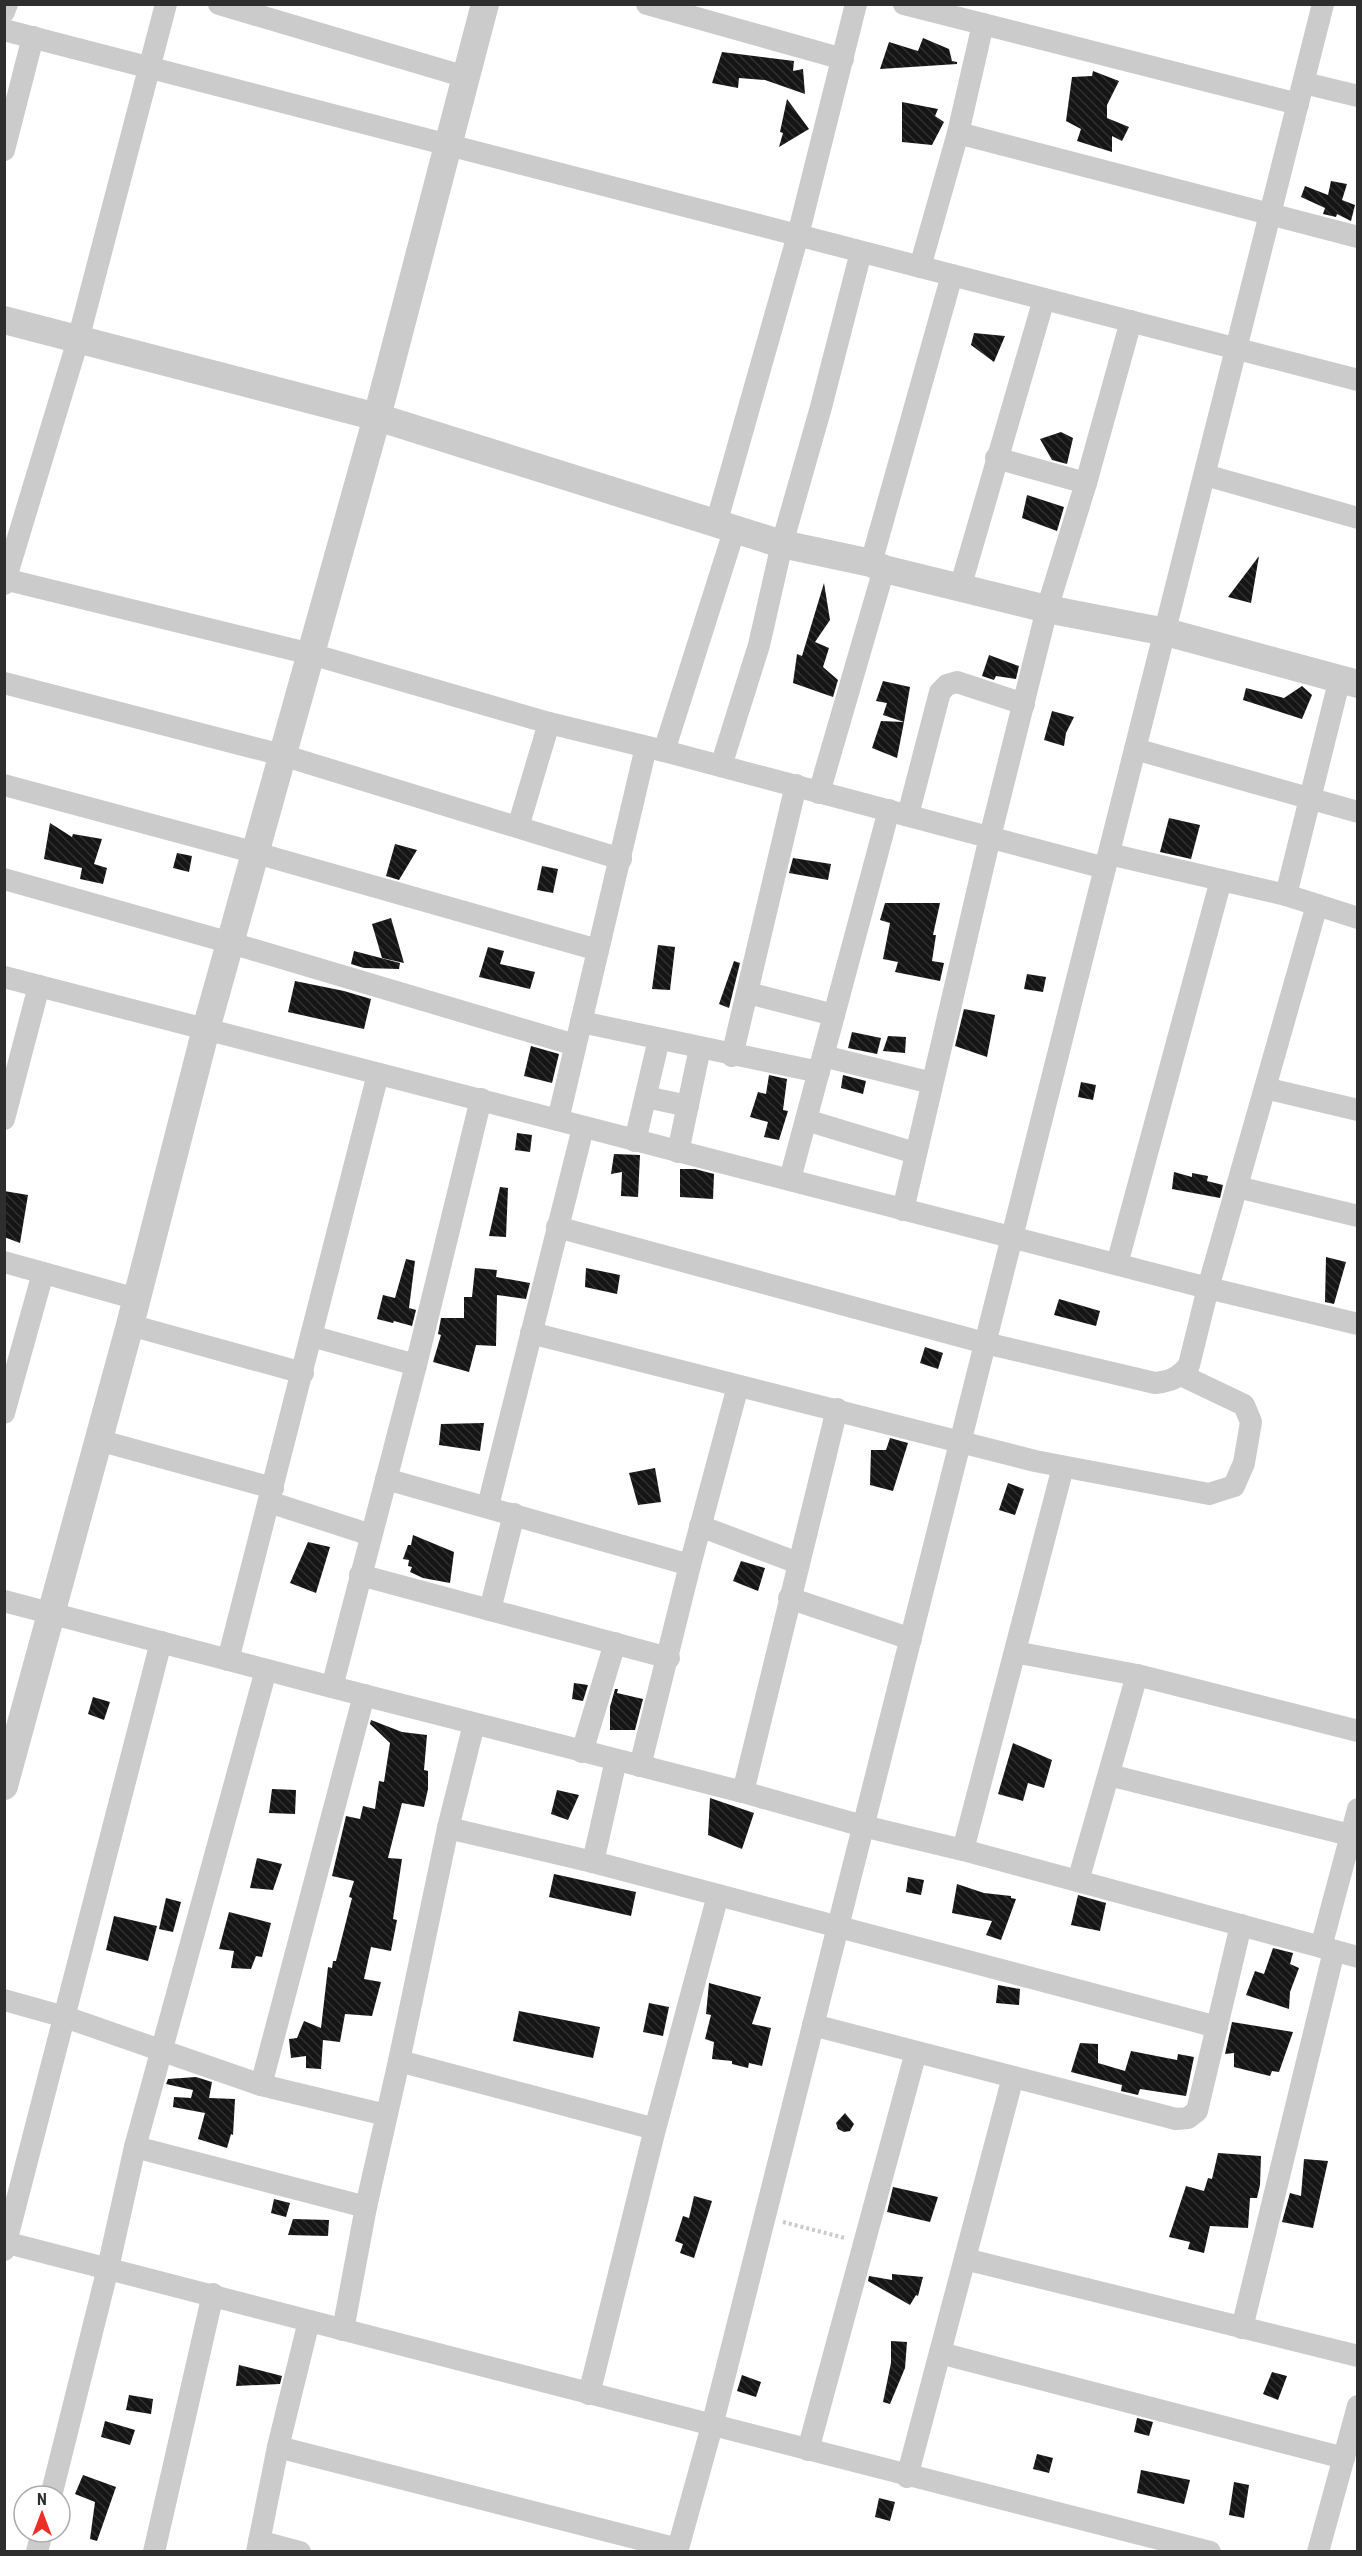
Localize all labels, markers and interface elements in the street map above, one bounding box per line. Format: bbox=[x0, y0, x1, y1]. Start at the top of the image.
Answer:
north arrow bbox=[12, 2484, 72, 2544]
text: N bbox=[37, 2490, 47, 2509]

